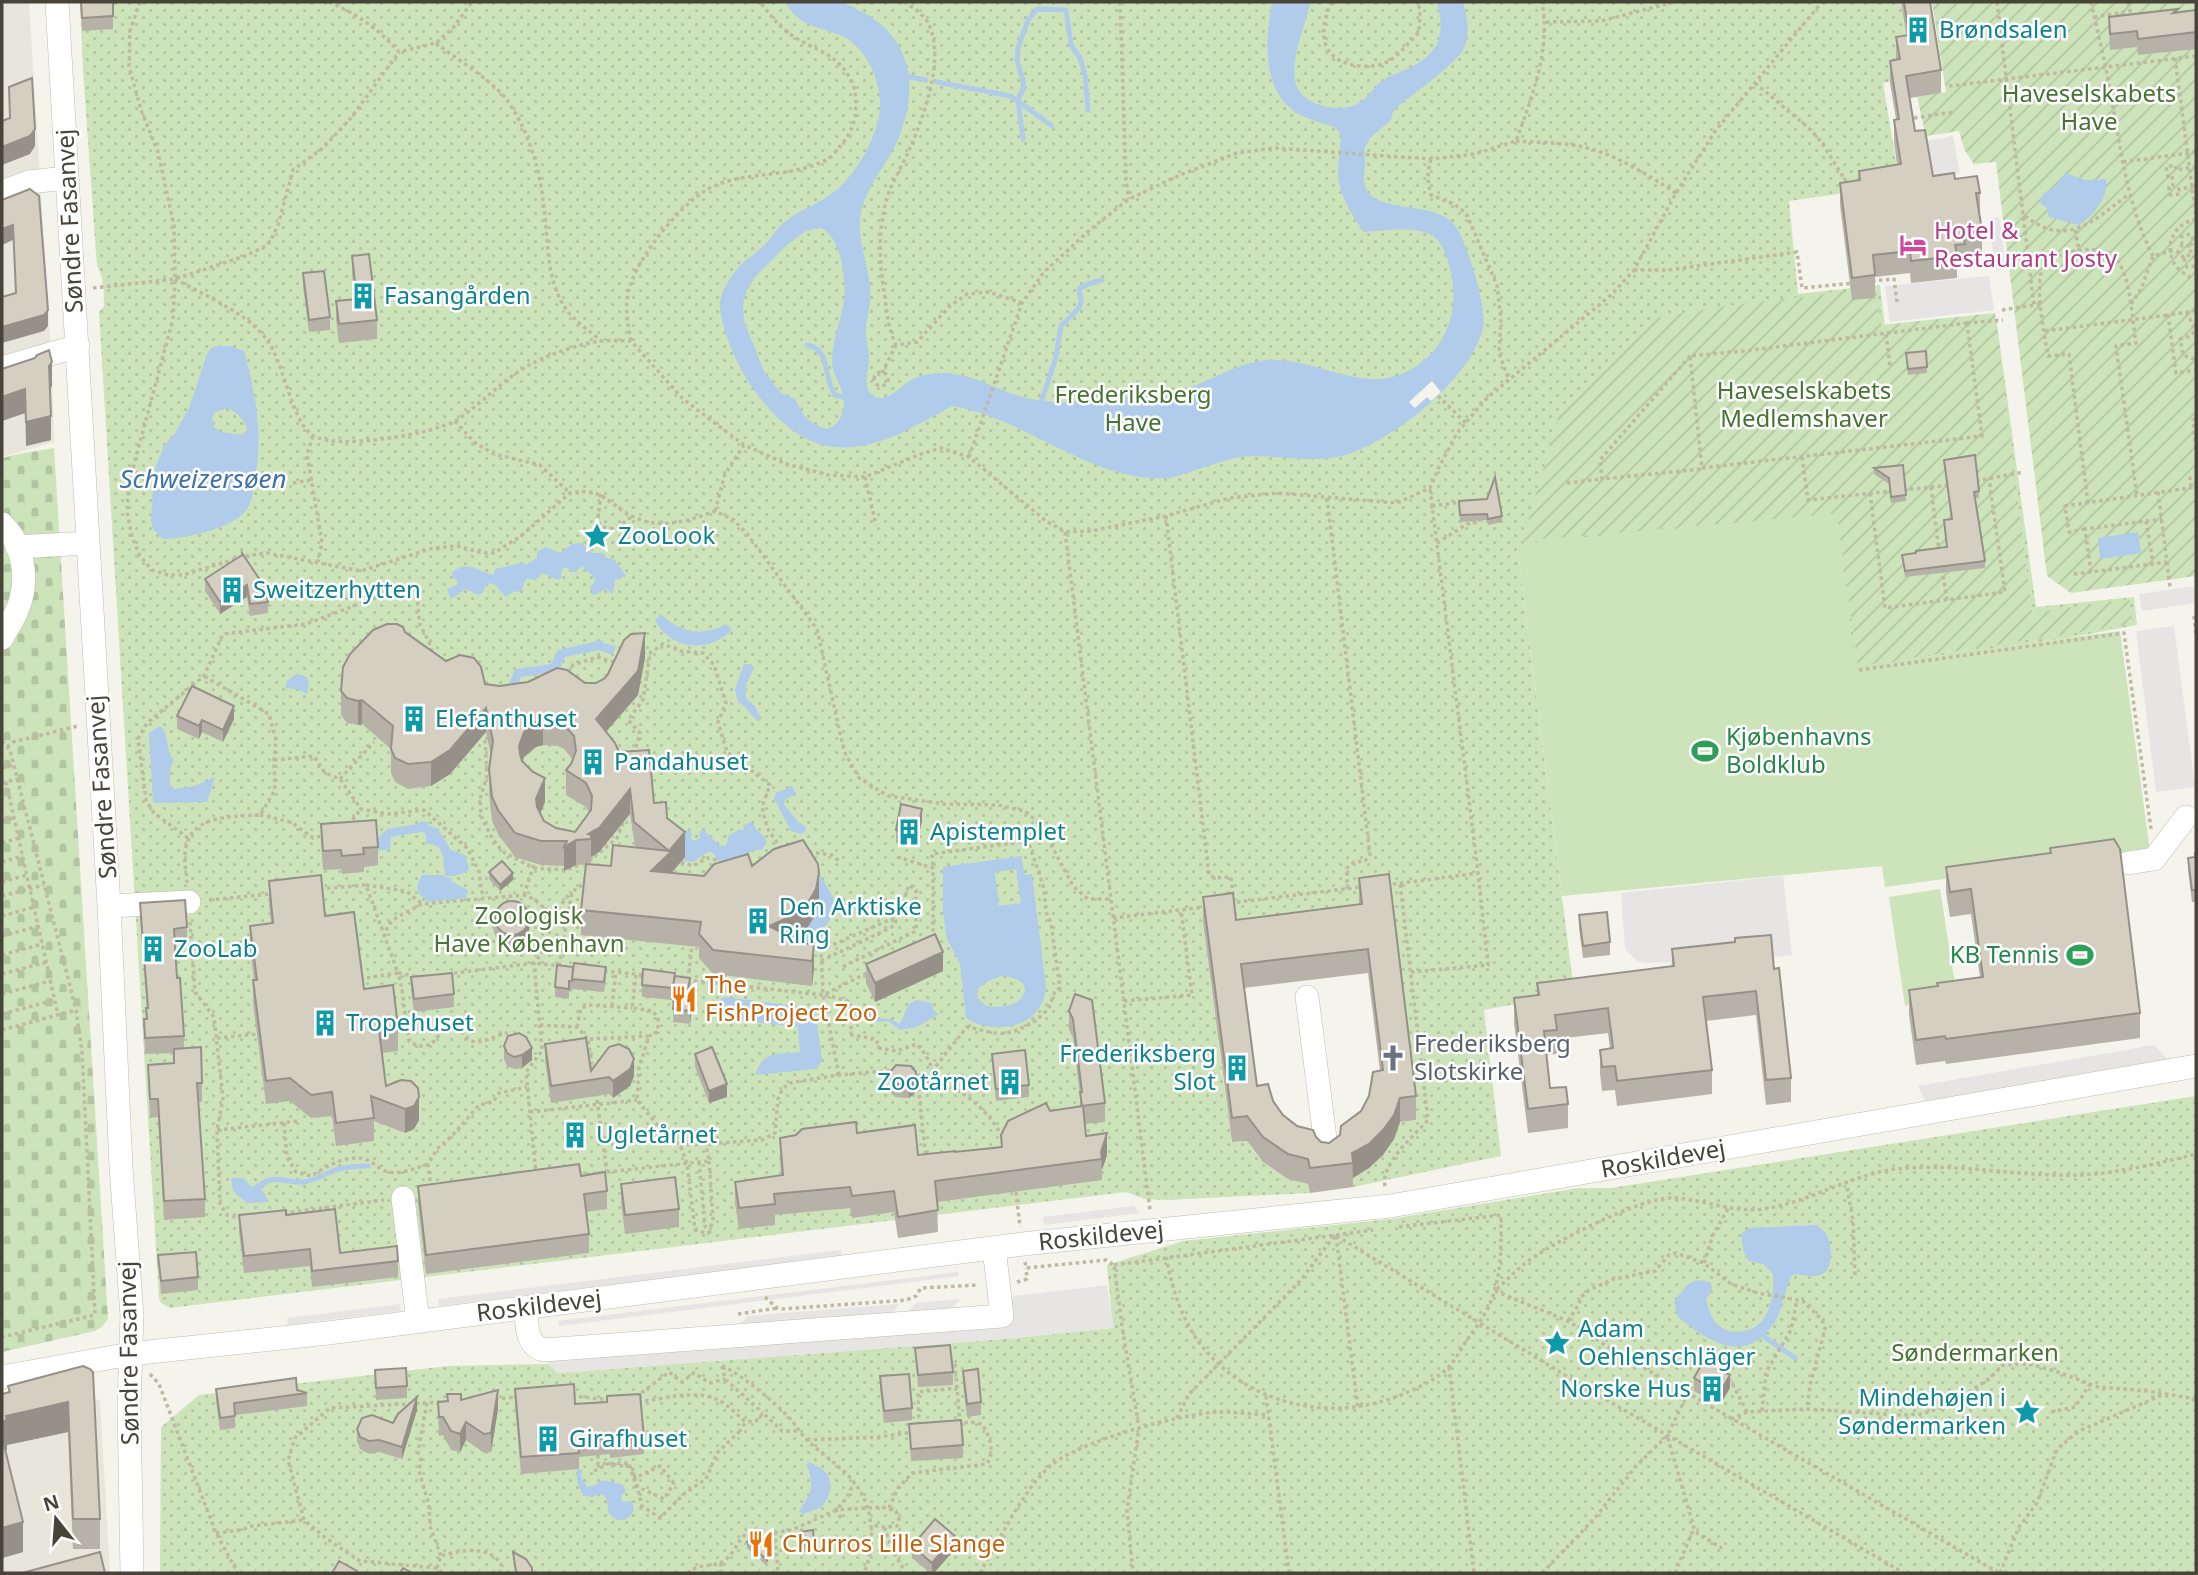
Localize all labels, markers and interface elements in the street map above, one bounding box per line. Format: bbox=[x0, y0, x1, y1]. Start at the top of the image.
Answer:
place label: Brøndsalen bbox=[1939, 12, 2068, 45]
building icon: Brøndsalen bbox=[1903, 15, 1933, 45]
park label: Haveselskabets Have bbox=[2002, 76, 2176, 137]
street label: Søndre Fasanvej bbox=[47, 128, 90, 314]
place label: Hotel & Restaurant Josty bbox=[1934, 213, 2118, 274]
hotel icon: Hotel & Restaurant Josty bbox=[1898, 230, 1928, 260]
place label: Fasangården bbox=[384, 278, 531, 311]
building icon: Fasangården bbox=[348, 281, 378, 311]
park label: Haveselskabets Medlemshaver bbox=[1717, 373, 1891, 434]
park label: Frederiksberg Have bbox=[1055, 377, 1211, 438]
water label: Schweizersøen bbox=[119, 460, 287, 496]
place label: ZooLook bbox=[618, 518, 715, 551]
place icon: ZooLook bbox=[582, 521, 612, 551]
place label: Sweitzerhytten bbox=[253, 572, 421, 605]
building icon: Sweitzerhytten bbox=[217, 575, 247, 605]
street label: Søndre Fasanvej bbox=[78, 694, 123, 880]
place label: Elefanthuset bbox=[435, 701, 577, 734]
building icon: Elefanthuset bbox=[399, 704, 429, 734]
place label: Kjøbenhavns Boldklub bbox=[1726, 719, 1872, 780]
sports icon: Kjøbenhavns Boldklub bbox=[1690, 736, 1720, 766]
place label: Pandahuset bbox=[614, 744, 749, 777]
building icon: Pandahuset bbox=[578, 747, 608, 777]
place label: Apistemplet bbox=[930, 814, 1066, 847]
building icon: Apistemplet bbox=[894, 817, 924, 847]
place label: Den Arktiske Ring bbox=[779, 889, 922, 950]
park label: Zoologisk Have København bbox=[433, 898, 625, 959]
building icon: Den Arktiske Ring bbox=[743, 906, 773, 936]
place label: ZooLab bbox=[174, 931, 258, 964]
building icon: ZooLab bbox=[138, 934, 168, 964]
place label: KB Tennis bbox=[1950, 937, 2059, 970]
sports icon: KB Tennis bbox=[2065, 940, 2095, 970]
place label: The FishProject Zoo bbox=[705, 967, 877, 1028]
restaurant icon: The FishProject Zoo bbox=[669, 984, 699, 1014]
place label: Tropehuset bbox=[346, 1005, 474, 1038]
building icon: Tropehuset bbox=[310, 1008, 340, 1038]
place label: Frederiksberg Slotskirke bbox=[1414, 1026, 1571, 1087]
place label: Frederiksberg Slot bbox=[1059, 1036, 1216, 1097]
church icon: Frederiksberg Slotskirke bbox=[1378, 1043, 1408, 1073]
building icon: Frederiksberg Slot bbox=[1222, 1053, 1252, 1083]
place label: Zootårnet bbox=[877, 1064, 989, 1097]
building icon: Zootårnet bbox=[995, 1067, 1025, 1097]
place label: Ugletårnet bbox=[596, 1117, 717, 1150]
building icon: Ugletårnet bbox=[560, 1120, 590, 1150]
street label: Roskildevej bbox=[1598, 1130, 1728, 1185]
street label: Roskildevej bbox=[1037, 1212, 1165, 1257]
street label: Søndre Fasanvej bbox=[109, 1261, 146, 1445]
street label: Roskildevej bbox=[474, 1280, 603, 1329]
place label: Adam Oehlenschläger bbox=[1578, 1311, 1755, 1372]
place icon: Adam Oehlenschläger bbox=[1542, 1328, 1572, 1358]
park label: Søndermarken bbox=[1891, 1335, 2059, 1368]
place label: Norske Hus bbox=[1560, 1371, 1691, 1404]
building icon: Norske Hus bbox=[1697, 1374, 1727, 1404]
place label: Mindehøjen i Søndermarken bbox=[1838, 1380, 2006, 1441]
place icon: Mindehøjen i Søndermarken bbox=[2012, 1397, 2042, 1427]
place label: Girafhuset bbox=[569, 1421, 688, 1454]
building icon: Girafhuset bbox=[533, 1424, 563, 1454]
north arrow bbox=[21, 1484, 91, 1554]
text: N bbox=[40, 1488, 62, 1517]
place label: Churros Lille Slange bbox=[782, 1526, 1005, 1559]
restaurant icon: Churros Lille Slange bbox=[746, 1529, 776, 1559]

